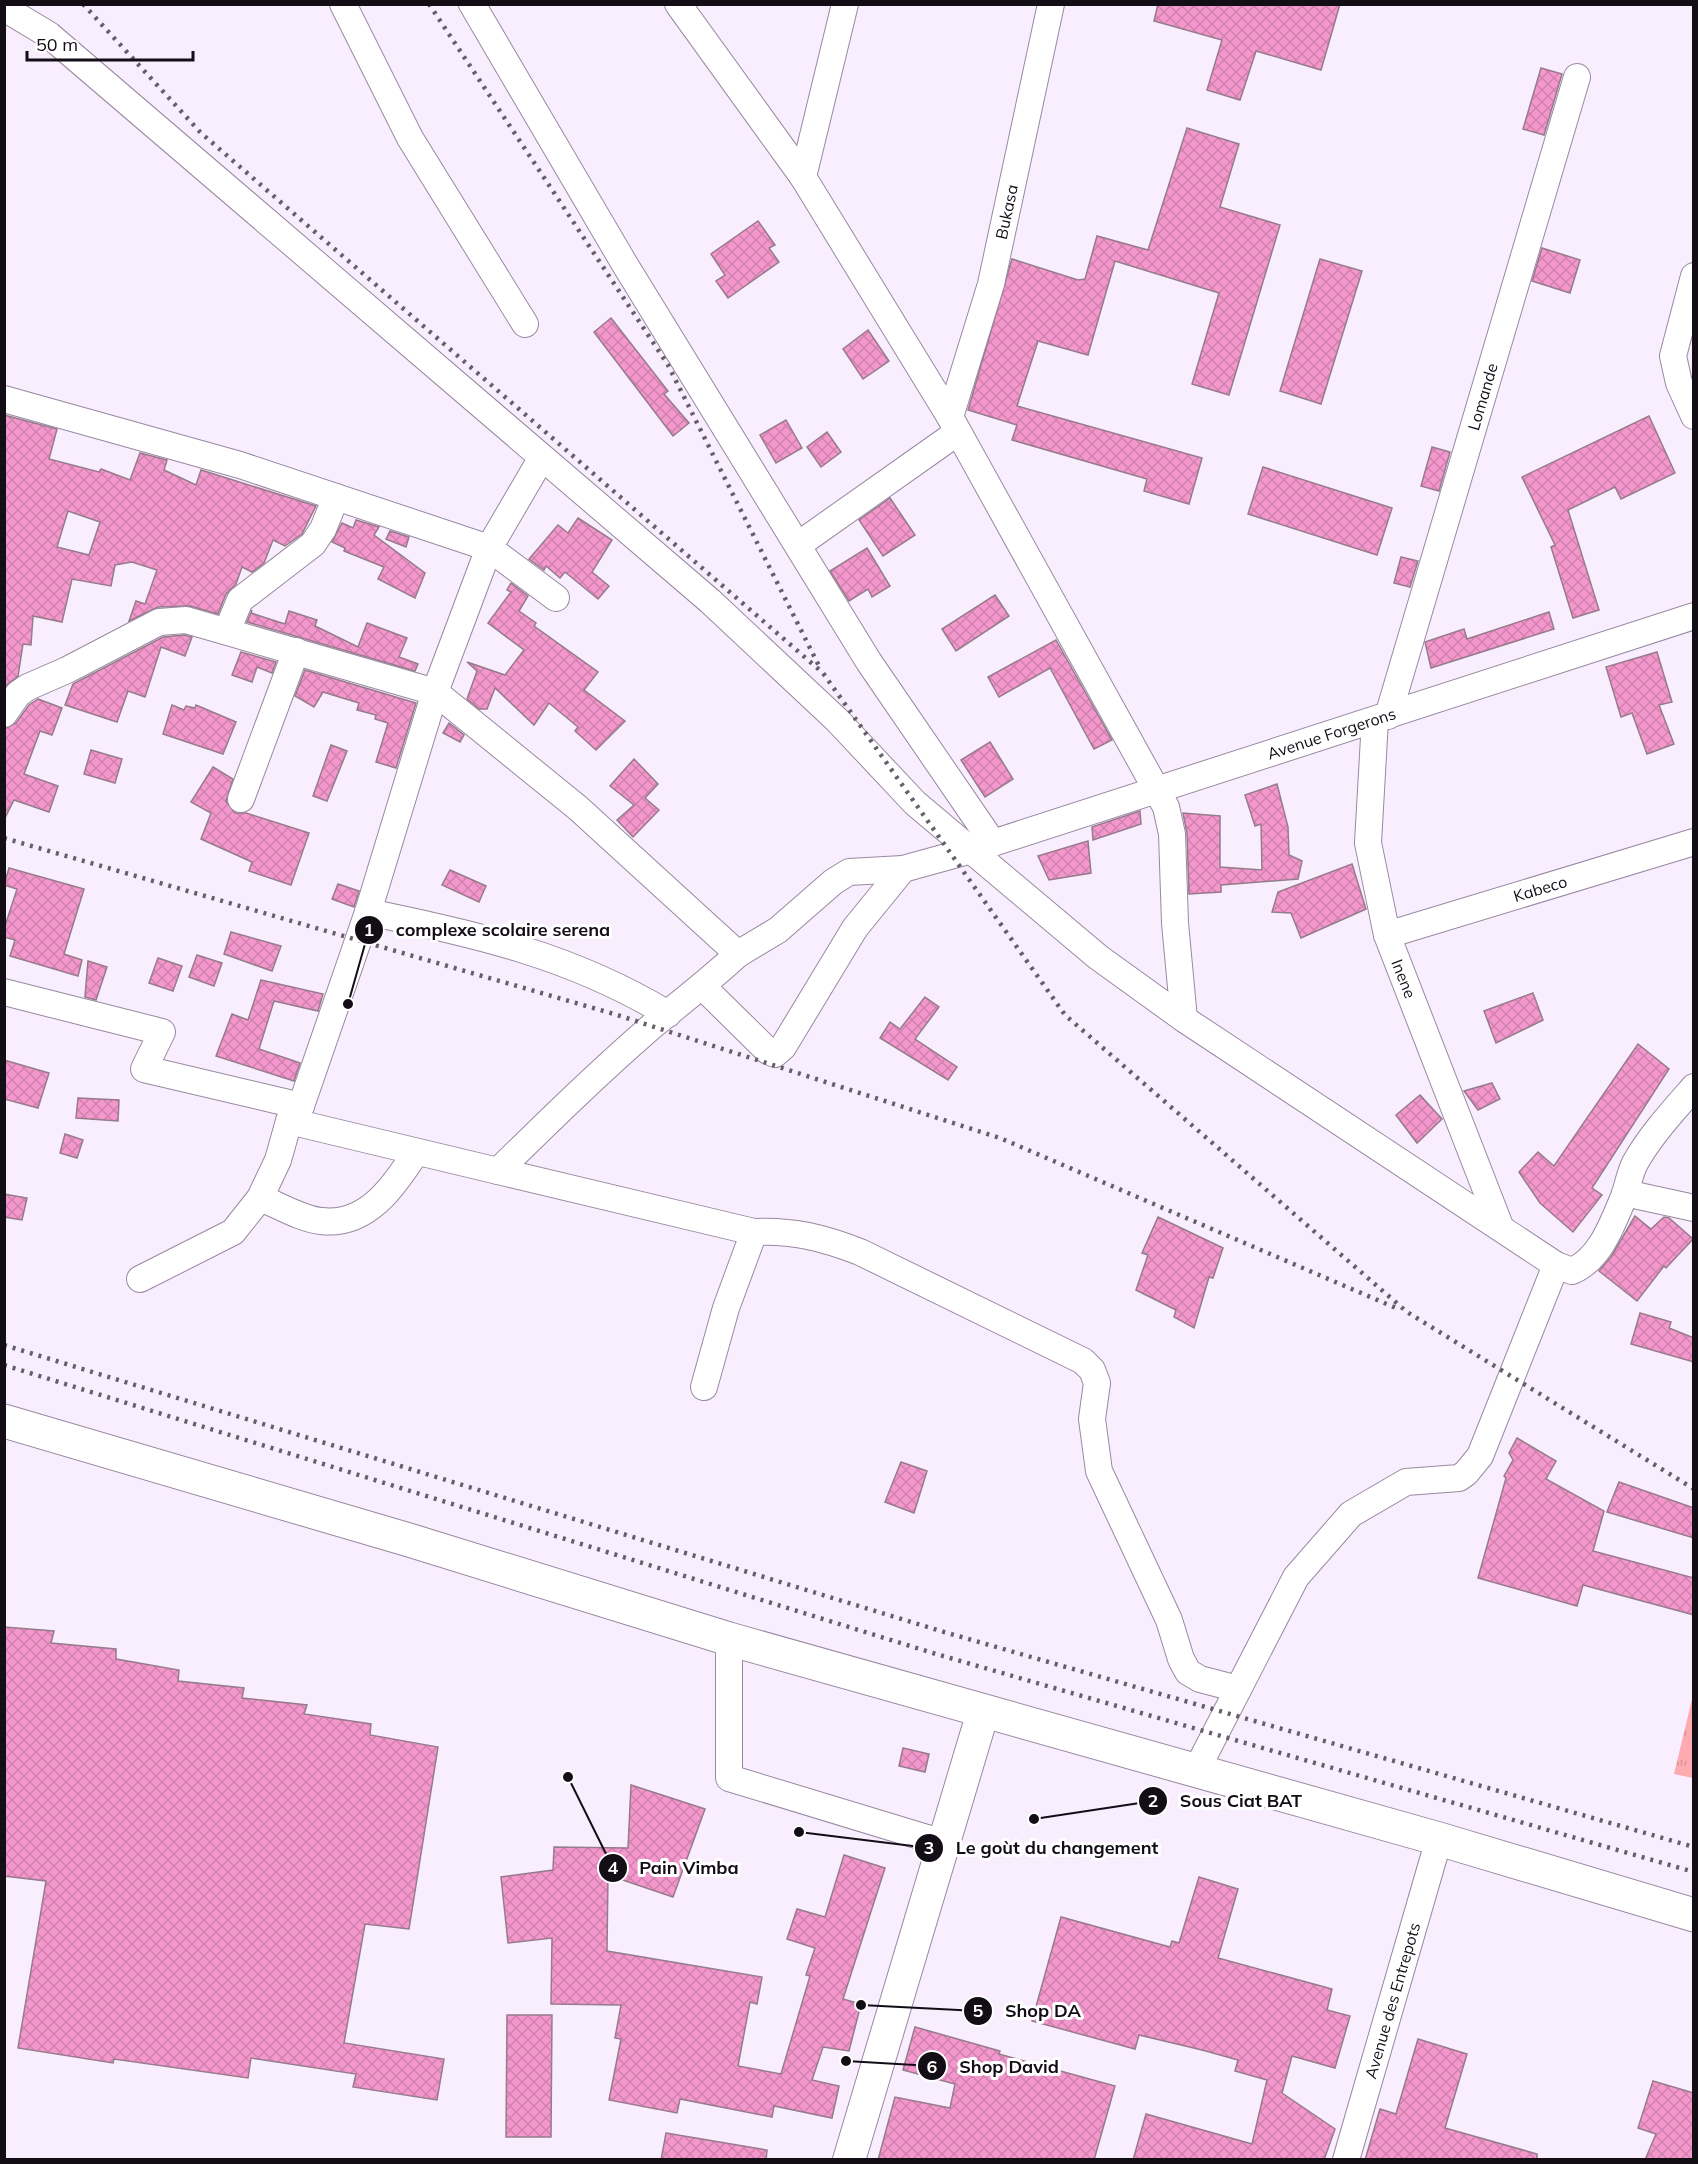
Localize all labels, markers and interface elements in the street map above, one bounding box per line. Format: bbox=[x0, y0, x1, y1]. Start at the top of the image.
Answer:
scale bar bbox=[27, 24, 194, 62]
text: 50 m bbox=[36, 33, 78, 56]
street label: Bukasa bbox=[991, 183, 1022, 241]
street label: Lomande bbox=[1463, 361, 1502, 433]
street label: Avenue Forgerons bbox=[1265, 703, 1398, 764]
street label: Kabeco bbox=[1511, 871, 1569, 906]
callout: complexe scolaire serena bbox=[354, 912, 623, 948]
text: 1 bbox=[364, 918, 374, 941]
text: complexe scolaire serena bbox=[396, 918, 610, 941]
street label: Inene bbox=[1387, 956, 1421, 1001]
callout: Sous Ciat BAT bbox=[1138, 1783, 1314, 1819]
text: 2 bbox=[1148, 1789, 1158, 1812]
text: Sous Ciat BAT bbox=[1180, 1789, 1302, 1812]
callout: Le goùt du changement bbox=[914, 1830, 1170, 1866]
text: 3 bbox=[924, 1836, 934, 1859]
text: Le goùt du changement bbox=[956, 1836, 1159, 1859]
callout: Pain Vimba bbox=[598, 1850, 751, 1886]
text: 4 bbox=[608, 1856, 619, 1879]
text: Pain Vimba bbox=[639, 1856, 739, 1879]
street label: Avenue des Entrepots bbox=[1360, 1920, 1424, 2081]
callout: Shop DA bbox=[963, 1993, 1093, 2029]
text: 5 bbox=[973, 1999, 984, 2022]
text: Shop DA bbox=[1005, 1999, 1082, 2022]
callout: Shop David bbox=[917, 2048, 1070, 2084]
text: 6 bbox=[927, 2055, 938, 2078]
text: Shop David bbox=[959, 2055, 1059, 2078]

